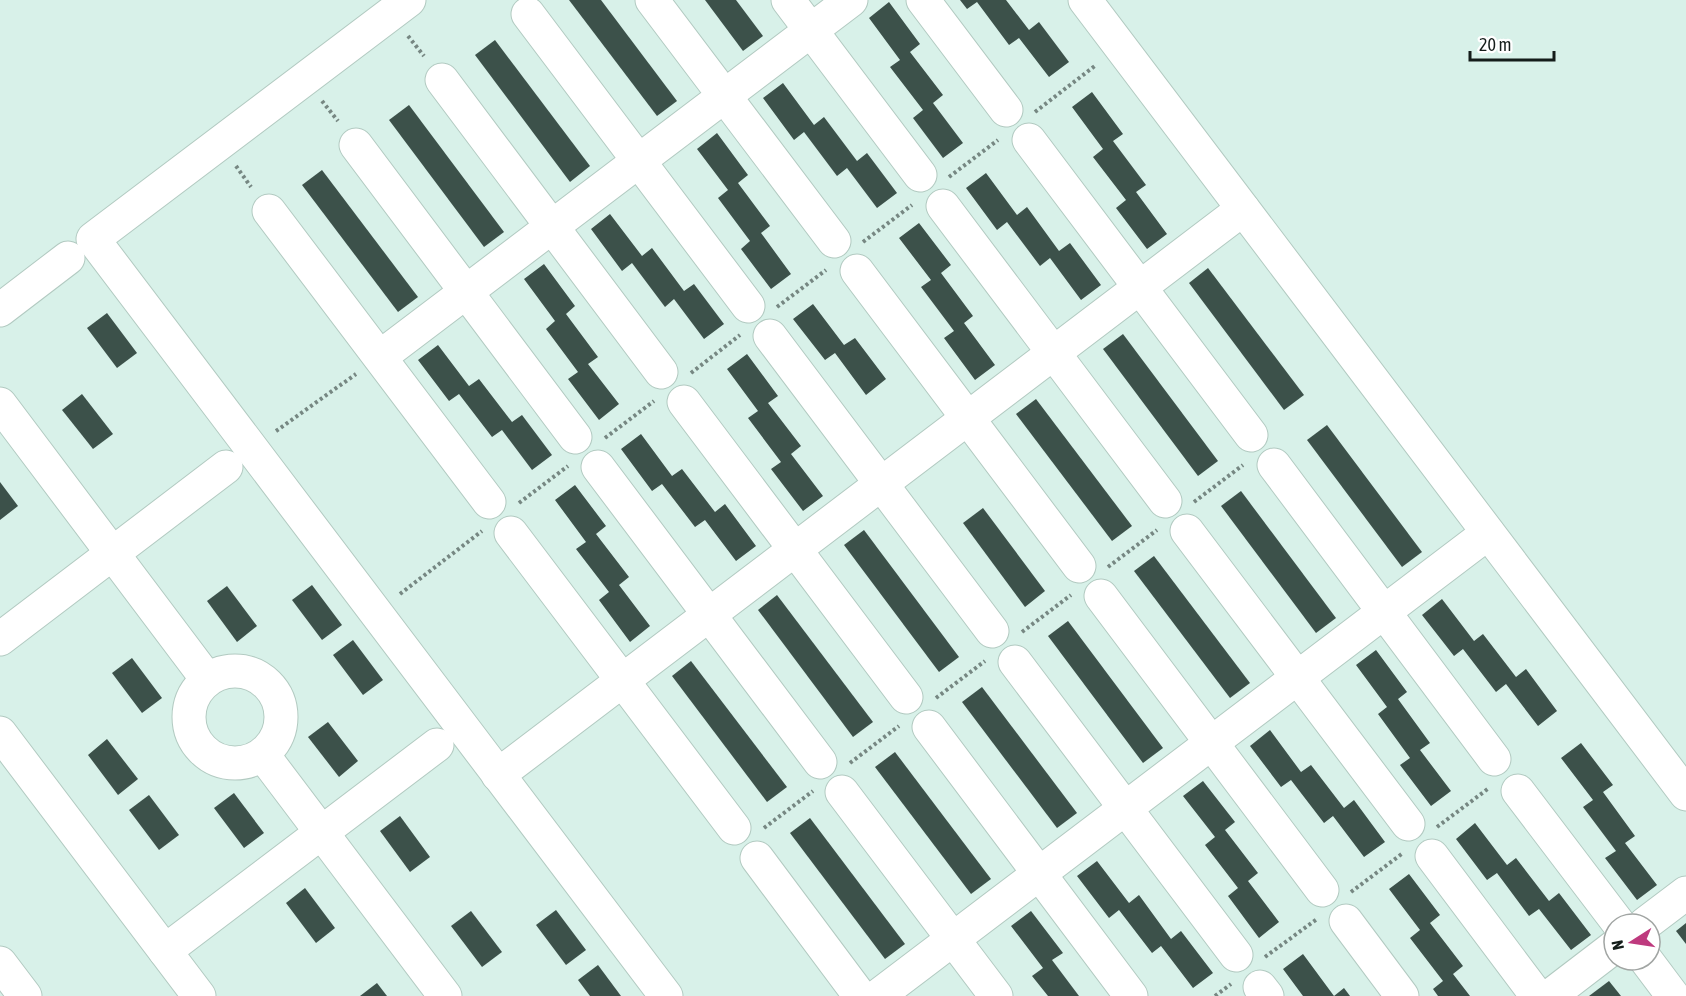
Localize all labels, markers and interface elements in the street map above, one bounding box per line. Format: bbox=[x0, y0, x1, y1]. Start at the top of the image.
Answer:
scale bar bbox=[1470, 24, 1554, 62]
text: 20 m bbox=[1479, 34, 1511, 55]
north arrow bbox=[1602, 912, 1662, 972]
text: N bbox=[1608, 939, 1627, 952]

